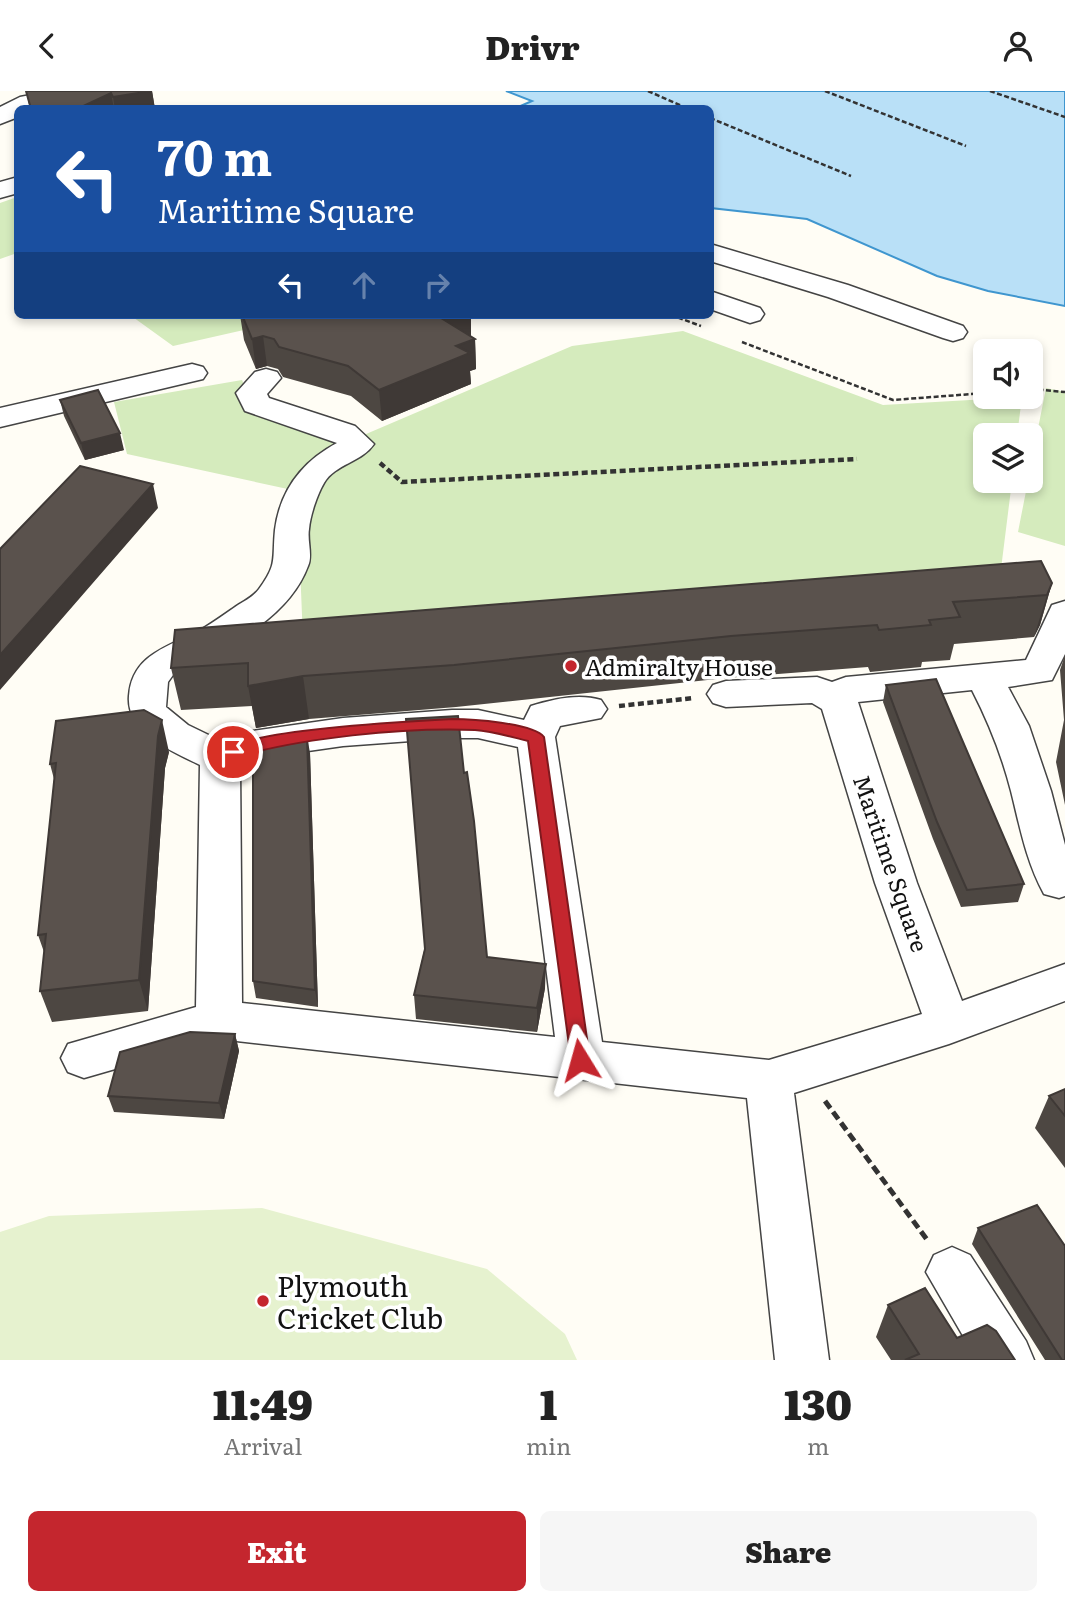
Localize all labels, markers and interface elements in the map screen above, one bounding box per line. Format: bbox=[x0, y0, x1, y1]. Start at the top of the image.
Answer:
text: Drivr bbox=[485, 22, 580, 70]
icon: back bbox=[28, 27, 66, 65]
icon: person bbox=[999, 27, 1037, 65]
text: 70 m bbox=[157, 118, 272, 191]
icon: left bbox=[42, 133, 133, 224]
text: Maritime Square bbox=[157, 185, 414, 233]
icon: left bbox=[272, 266, 310, 304]
icon: ahead bbox=[345, 266, 383, 304]
icon: right bbox=[418, 266, 456, 304]
map controls bbox=[973, 339, 1043, 493]
button: sound bbox=[973, 339, 1043, 409]
button: layers bbox=[973, 423, 1043, 493]
place label: Admiralty House bbox=[585, 649, 773, 683]
marker: Admiralty House bbox=[563, 658, 579, 674]
pin bbox=[203, 722, 263, 782]
icon: arrive bbox=[214, 733, 252, 771]
street label: Maritime Square bbox=[846, 770, 938, 956]
position arrow bbox=[543, 1023, 617, 1097]
place label: Plymouth Cricket Club bbox=[277, 1264, 443, 1338]
marker: Plymouth Cricket Club bbox=[255, 1293, 271, 1309]
text: 11:49 bbox=[213, 1371, 313, 1433]
text: 1 bbox=[540, 1371, 557, 1433]
text: 130 bbox=[784, 1371, 852, 1433]
text: Arrival bbox=[224, 1428, 302, 1462]
text: min bbox=[526, 1428, 571, 1462]
text: m bbox=[807, 1428, 829, 1462]
button: Exit bbox=[28, 1511, 526, 1591]
button: Share bbox=[540, 1511, 1037, 1591]

